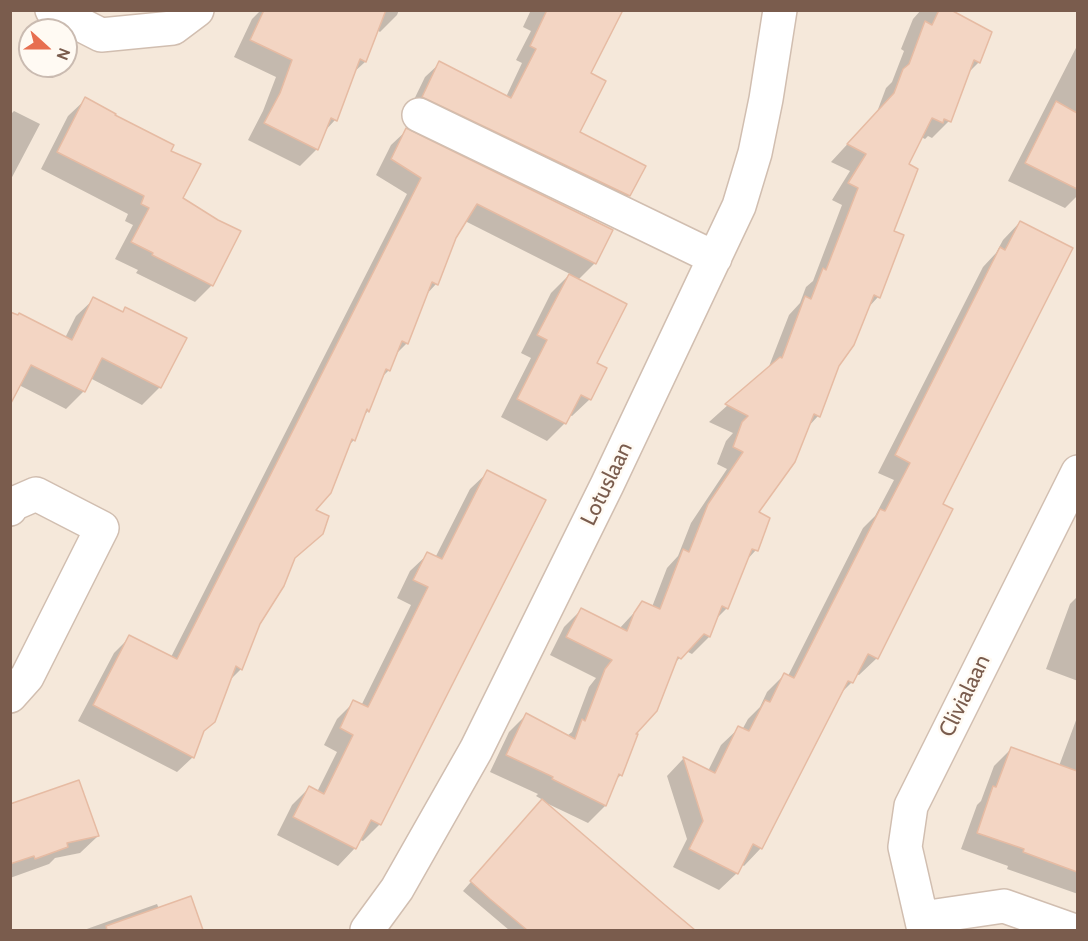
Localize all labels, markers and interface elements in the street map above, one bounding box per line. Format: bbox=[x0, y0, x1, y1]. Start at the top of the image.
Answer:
north arrow bbox=[18, 18, 78, 78]
text: N bbox=[53, 45, 74, 63]
street label: Lotuslaan bbox=[576, 438, 638, 530]
street label: Clivialaan bbox=[934, 651, 996, 741]

